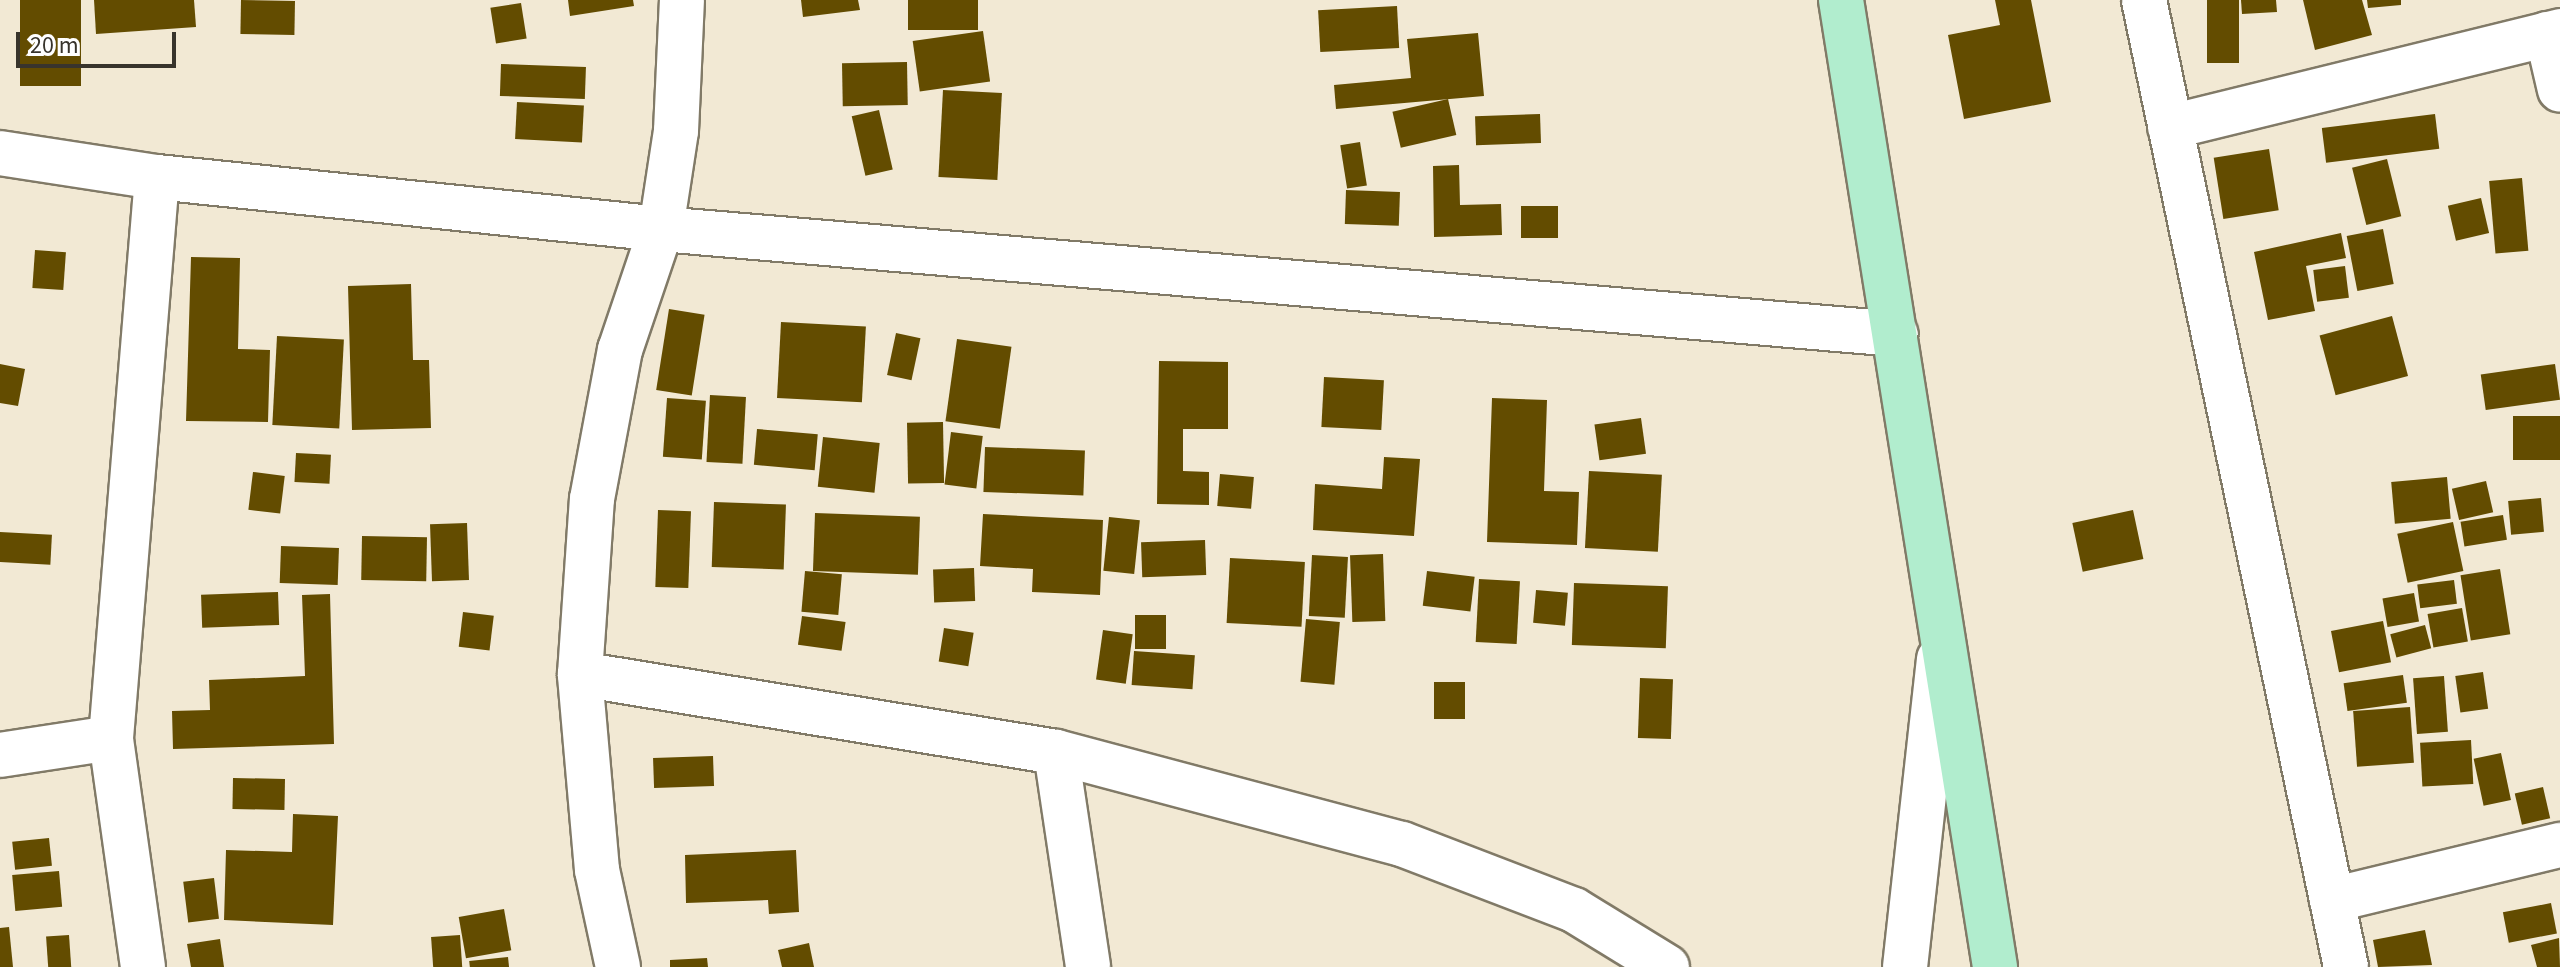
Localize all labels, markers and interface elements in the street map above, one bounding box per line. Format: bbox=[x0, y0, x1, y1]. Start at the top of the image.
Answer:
scale bar bbox=[20, 16, 180, 66]
text: 20 m bbox=[30, 28, 79, 63]

